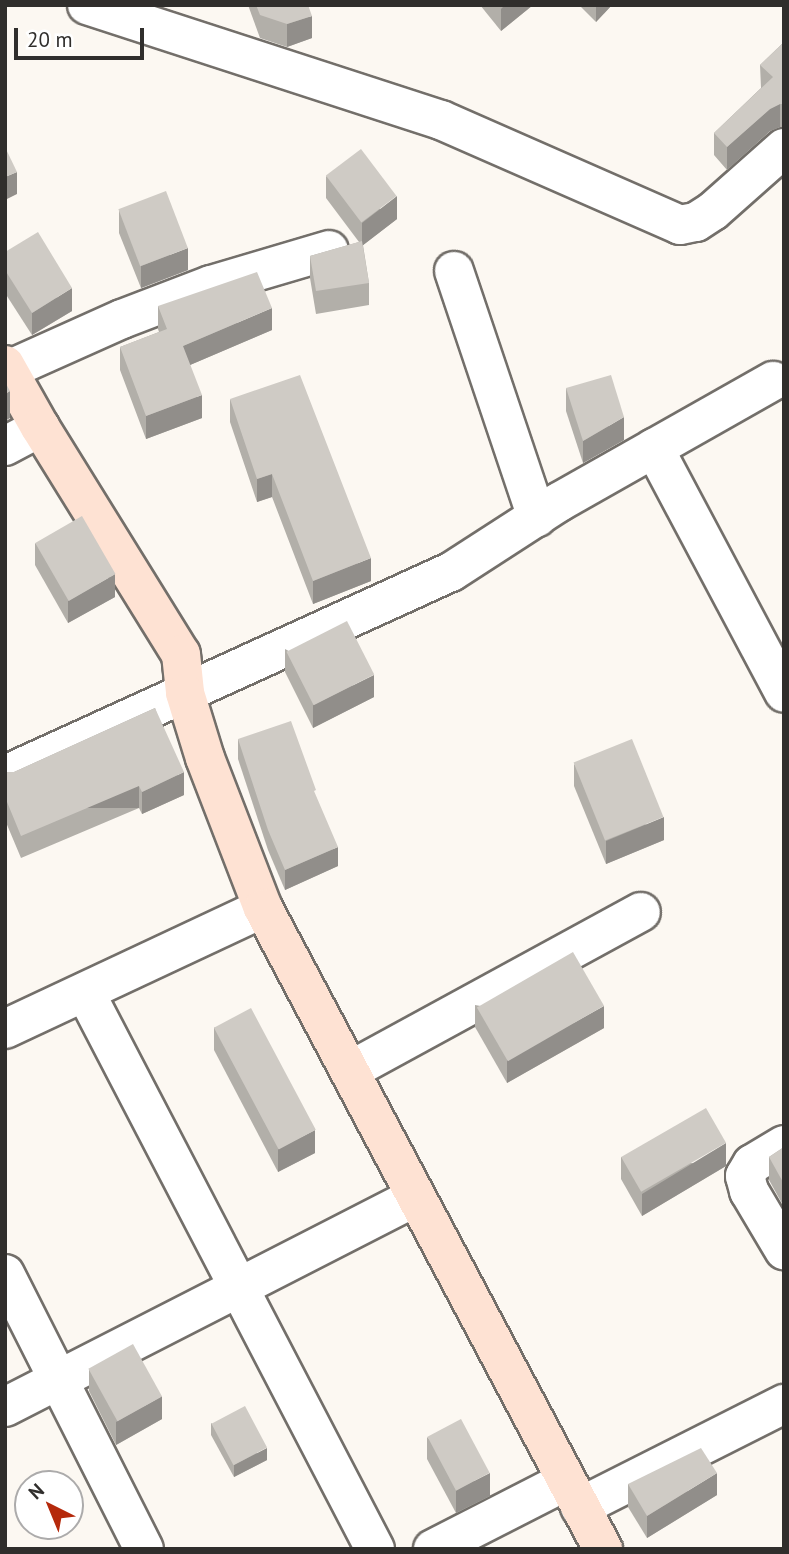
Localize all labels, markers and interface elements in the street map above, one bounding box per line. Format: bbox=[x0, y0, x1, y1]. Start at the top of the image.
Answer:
scale bar bbox=[18, 14, 147, 58]
text: 20 m bbox=[27, 26, 73, 53]
north arrow bbox=[14, 1470, 84, 1540]
text: N bbox=[23, 1478, 49, 1504]

